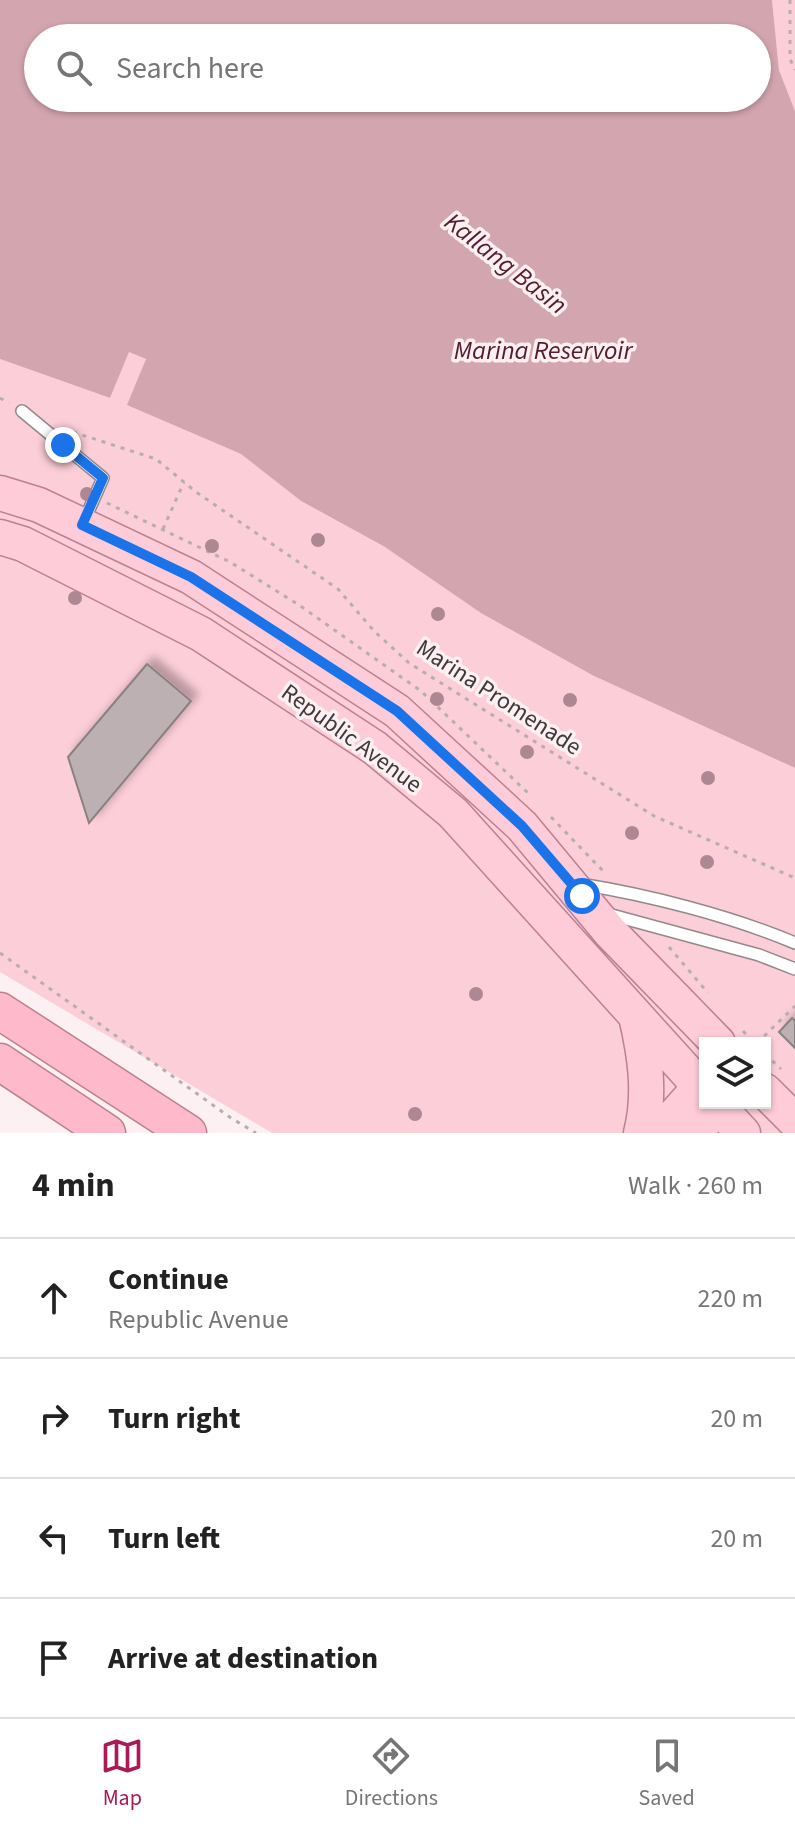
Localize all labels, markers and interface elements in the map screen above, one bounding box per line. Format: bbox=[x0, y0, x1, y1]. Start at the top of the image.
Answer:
search box bbox=[24, 24, 771, 112]
icon: search bbox=[52, 46, 96, 90]
text: Search here bbox=[116, 47, 264, 90]
water label: Kallang Basin bbox=[437, 204, 575, 323]
water label: Marina Reservoir bbox=[454, 332, 633, 369]
route end bbox=[45, 427, 81, 463]
street label: Marina Promenade bbox=[409, 631, 588, 764]
street label: Republic Avenue bbox=[274, 675, 429, 802]
route start bbox=[564, 878, 600, 914]
map controls bbox=[699, 1037, 771, 1109]
button: layers bbox=[699, 1037, 771, 1109]
text: 4 min bbox=[32, 1161, 115, 1210]
text: Walk · 260 m bbox=[628, 1167, 763, 1204]
text: Continue bbox=[108, 1258, 229, 1301]
icon: ahead bbox=[32, 1276, 76, 1320]
text: 220 m bbox=[697, 1280, 763, 1317]
text: Republic Avenue bbox=[108, 1301, 289, 1338]
icon: right bbox=[32, 1396, 76, 1440]
text: Turn right bbox=[108, 1397, 240, 1440]
text: 20 m bbox=[710, 1400, 763, 1437]
icon: left bbox=[32, 1516, 76, 1560]
text: Turn left bbox=[108, 1517, 220, 1560]
text: 20 m bbox=[710, 1520, 763, 1557]
icon: arrive bbox=[32, 1636, 76, 1680]
text: Arrive at destination bbox=[108, 1637, 378, 1680]
tab: Map bbox=[100, 1734, 144, 1814]
tab: Directions bbox=[345, 1734, 438, 1814]
tab: Saved bbox=[639, 1734, 695, 1814]

